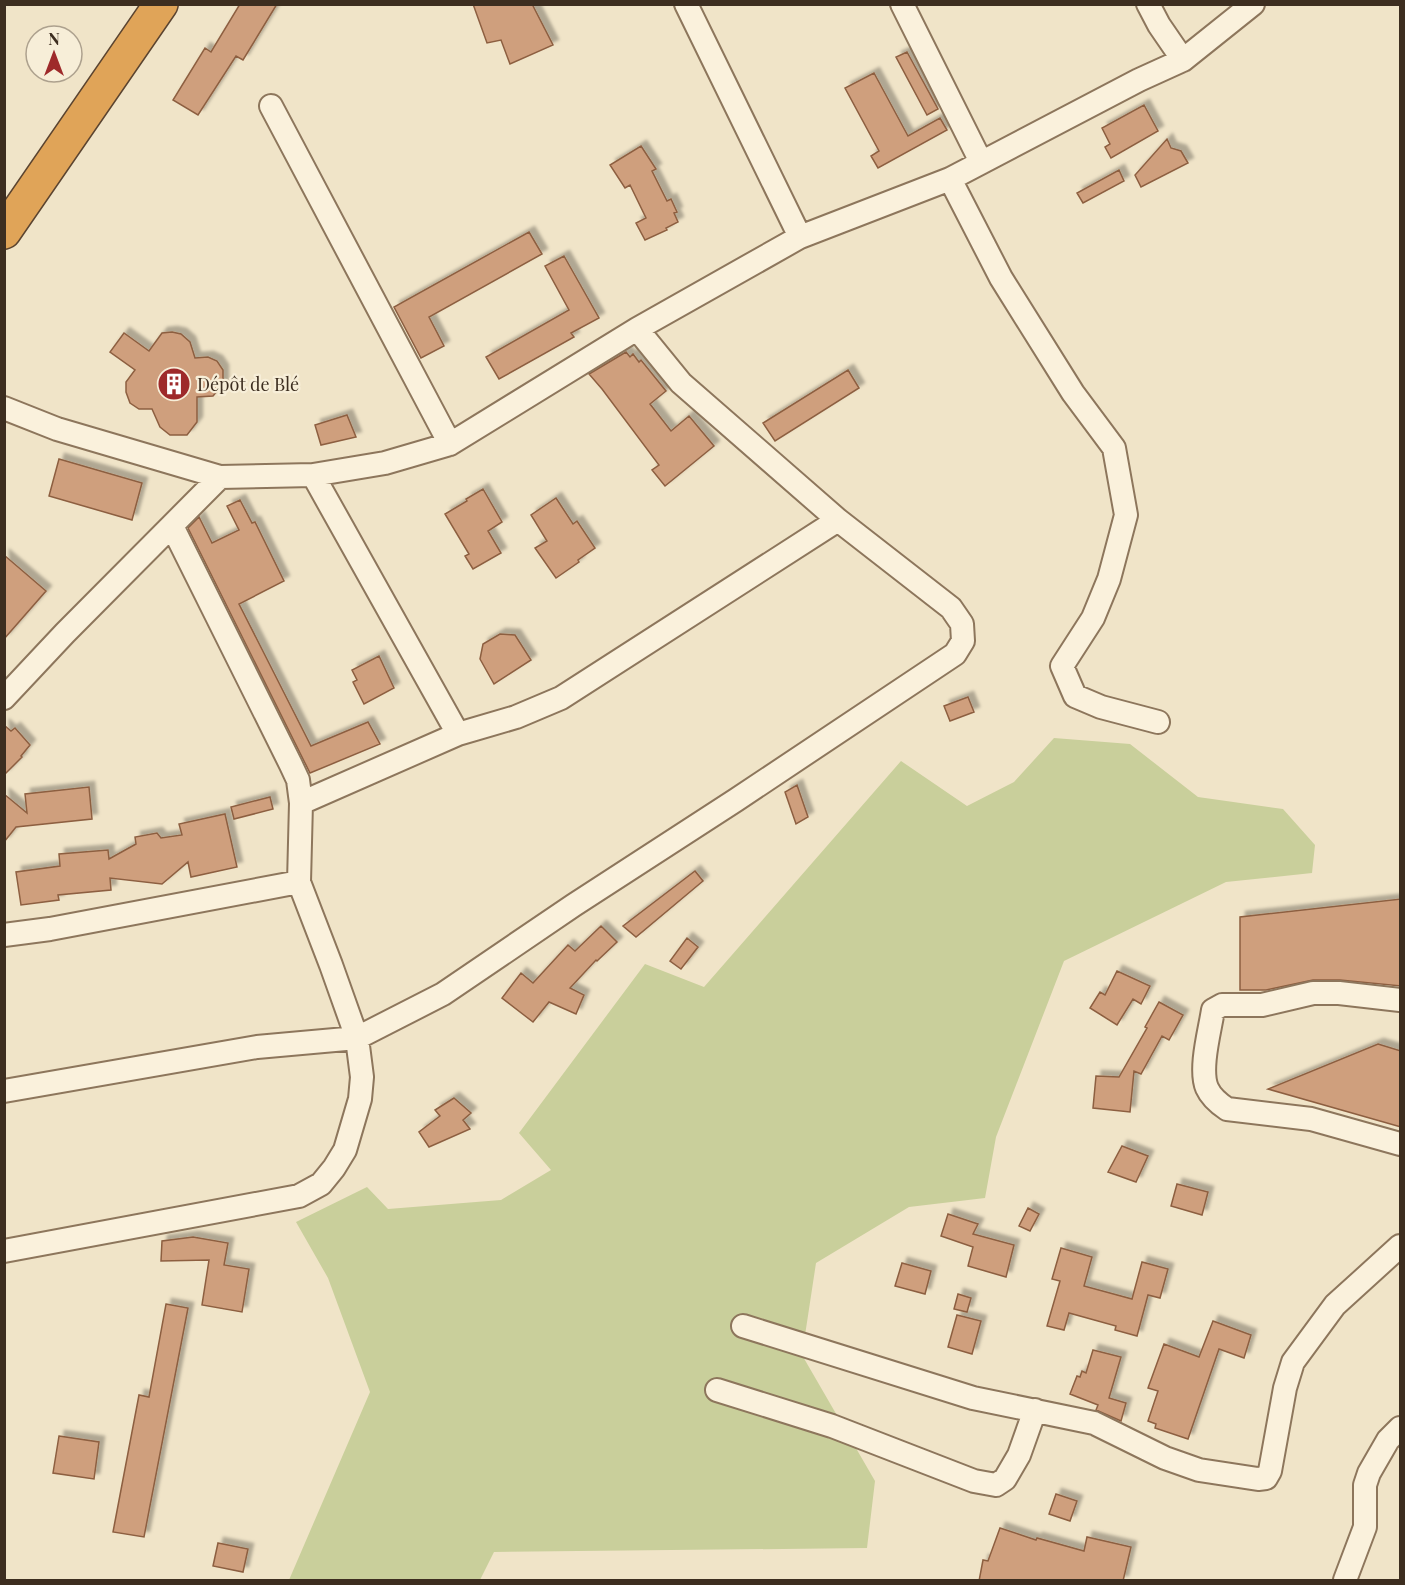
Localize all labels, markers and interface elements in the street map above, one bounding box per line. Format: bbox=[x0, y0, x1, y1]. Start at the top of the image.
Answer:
north arrow bbox=[24, 24, 84, 84]
text: N bbox=[48, 28, 60, 49]
building icon: Dépôt de Blé bbox=[156, 366, 192, 402]
place label: Dépôt de Blé bbox=[197, 372, 299, 396]

